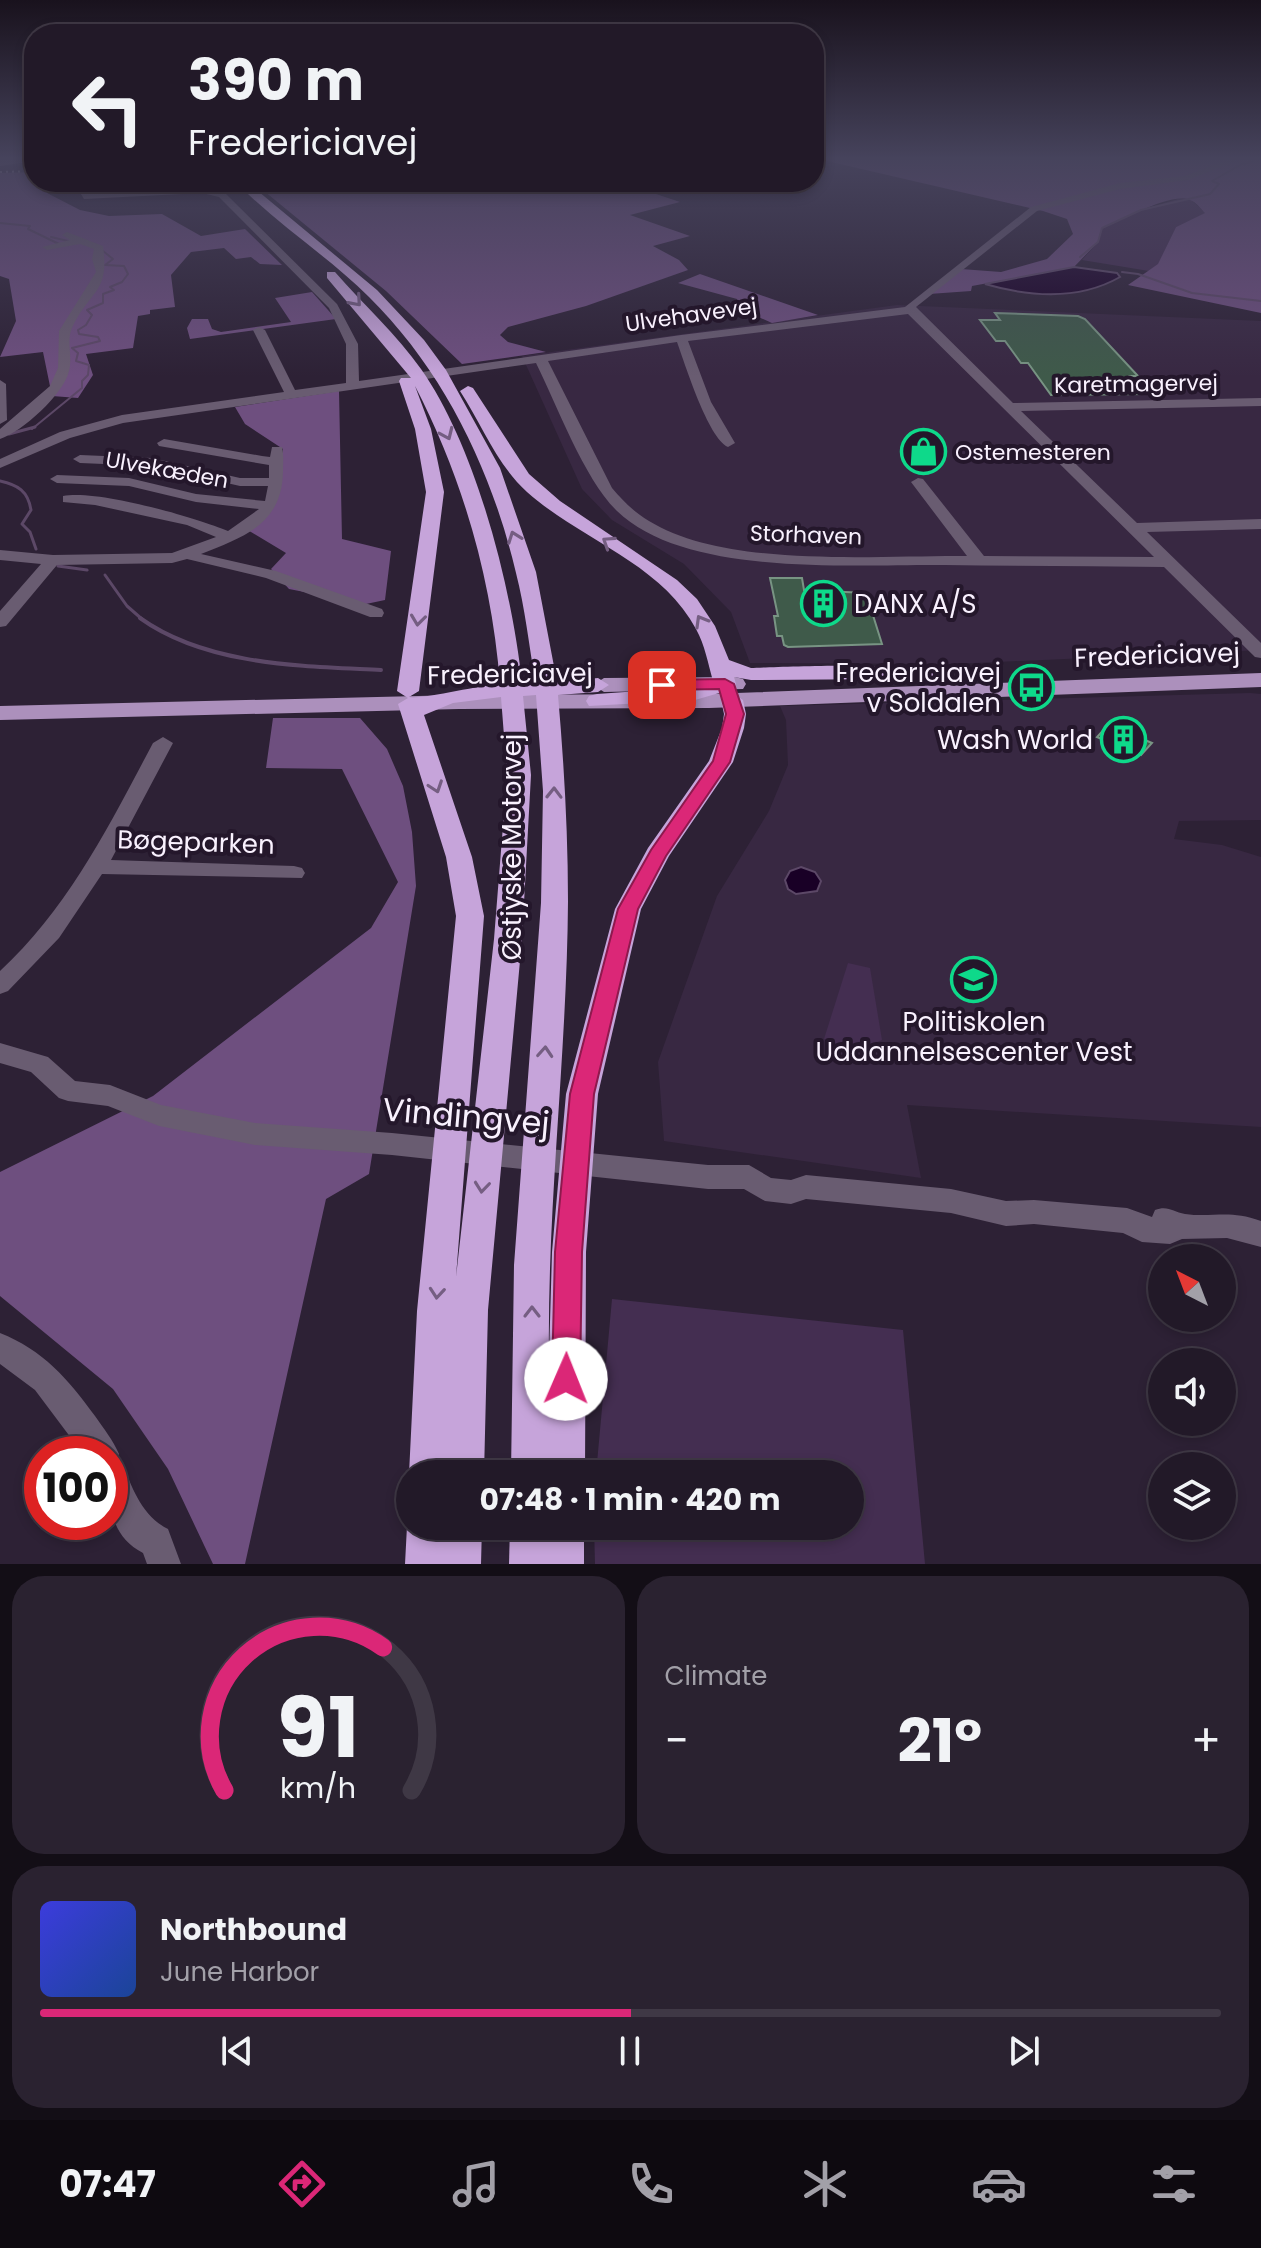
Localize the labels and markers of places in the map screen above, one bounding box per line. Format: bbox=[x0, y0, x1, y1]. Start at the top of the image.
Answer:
shop icon: Ostemesteren bbox=[900, 428, 948, 476]
place label: Ostemesteren bbox=[955, 437, 1111, 468]
building icon: DANX A/S bbox=[799, 580, 847, 628]
place label: DANX A/S bbox=[854, 586, 976, 622]
pin bbox=[628, 651, 696, 719]
place label: Fredericiavej v Soldalen bbox=[835, 655, 1001, 721]
bus stop icon: Fredericiavej v Soldalen bbox=[1008, 664, 1056, 712]
building icon: Wash World bbox=[1100, 716, 1148, 764]
place label: Wash World bbox=[937, 722, 1093, 758]
school or university icon: Politiskolen Uddannelsescenter Vest bbox=[950, 955, 998, 1003]
place label: Politiskolen Uddannelsescenter Vest bbox=[816, 1004, 1132, 1070]

